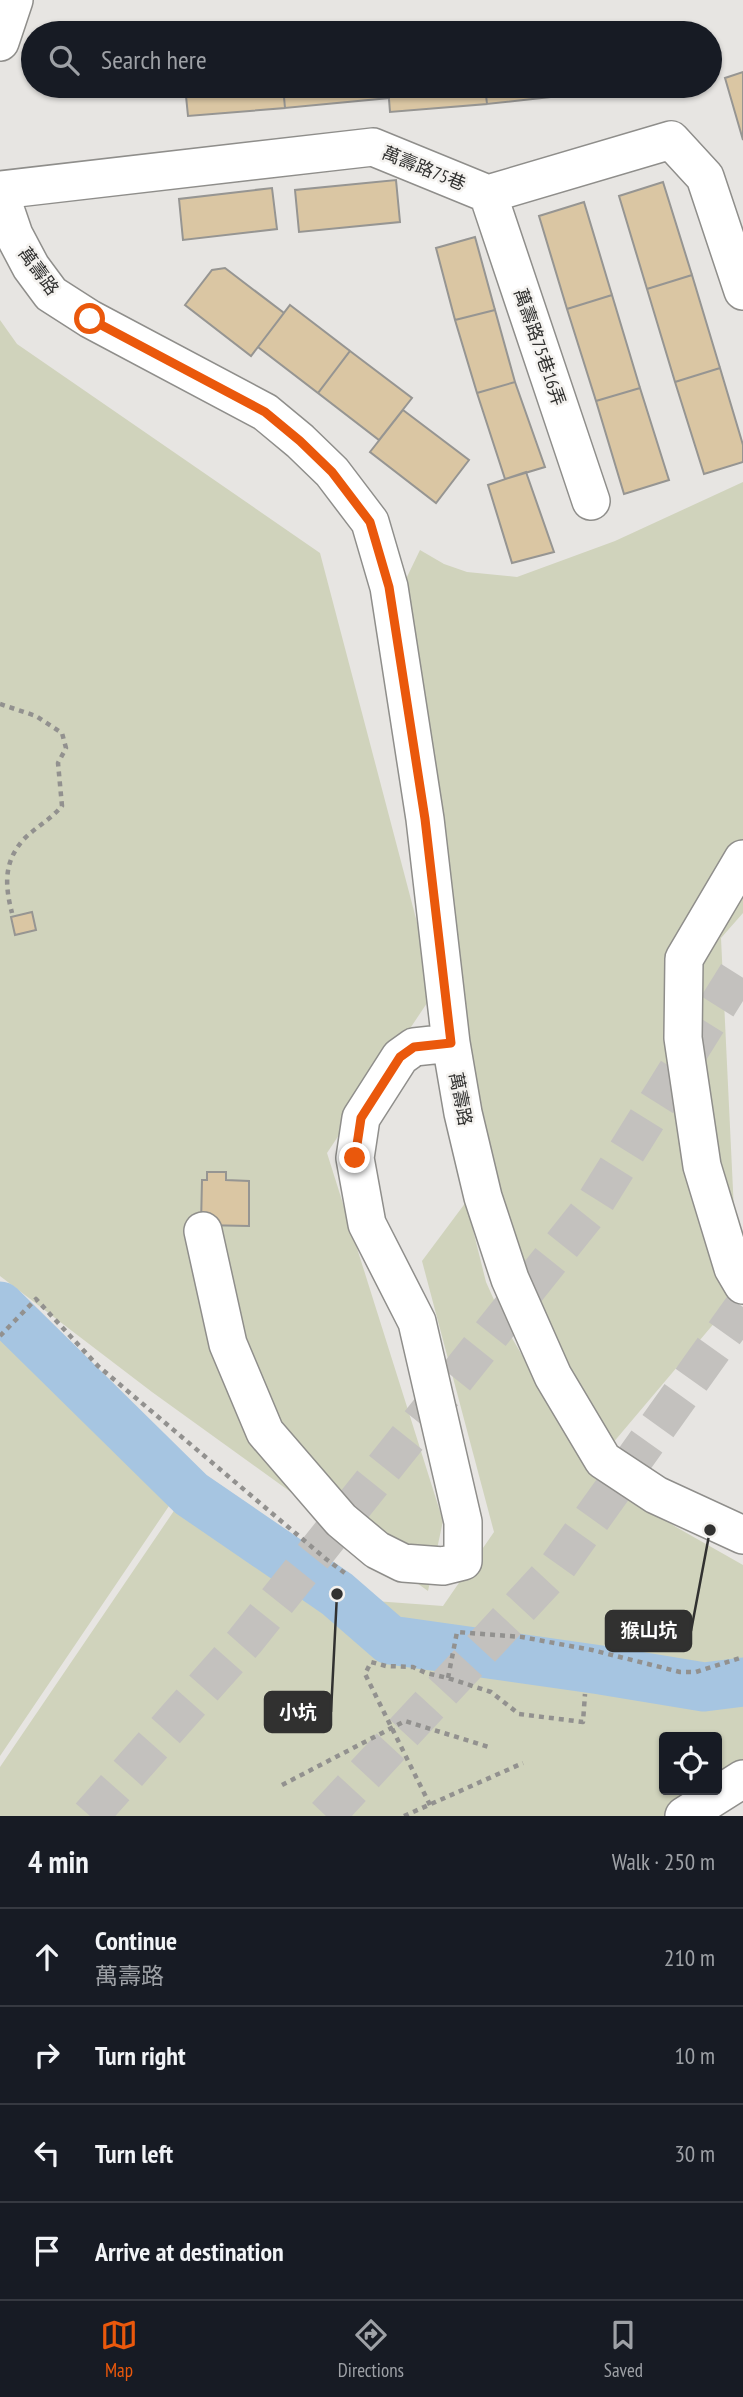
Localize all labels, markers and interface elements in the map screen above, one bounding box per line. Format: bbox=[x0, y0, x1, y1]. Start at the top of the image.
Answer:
search box bbox=[21, 21, 722, 98]
icon: search bbox=[45, 41, 83, 79]
text: Search here bbox=[101, 43, 207, 76]
street label: 萬壽路75巷 bbox=[379, 141, 469, 195]
street label: 萬壽路 bbox=[14, 242, 64, 300]
street label: 萬壽路75巷16弄 bbox=[509, 285, 571, 409]
route start bbox=[74, 303, 105, 334]
street label: 萬壽路 bbox=[445, 1070, 477, 1128]
route end bbox=[339, 1142, 370, 1173]
callout: 猴山坑 bbox=[606, 1611, 691, 1651]
text: 猴山坑 bbox=[620, 1618, 678, 1642]
callout: 小坑 bbox=[265, 1692, 331, 1732]
text: 小坑 bbox=[279, 1700, 317, 1724]
map controls bbox=[659, 1732, 722, 1795]
button: locate bbox=[659, 1732, 722, 1795]
text: 4 min bbox=[28, 1842, 89, 1881]
text: Walk · 250 m bbox=[612, 1847, 715, 1876]
text: Continue bbox=[95, 1924, 177, 1957]
icon: ahead bbox=[28, 1938, 66, 1976]
text: 210 m bbox=[664, 1943, 715, 1972]
text: 萬壽路 bbox=[95, 1961, 164, 1990]
icon: right bbox=[28, 2036, 66, 2074]
text: Turn right bbox=[95, 2039, 186, 2072]
text: 10 m bbox=[674, 2041, 715, 2070]
icon: left bbox=[28, 2134, 66, 2172]
text: Turn left bbox=[95, 2137, 173, 2170]
text: 30 m bbox=[674, 2139, 715, 2168]
icon: arrive bbox=[28, 2232, 66, 2270]
text: Arrive at destination bbox=[95, 2235, 284, 2268]
tab: Map bbox=[100, 2316, 138, 2382]
tab: Directions bbox=[338, 2316, 404, 2382]
tab: Saved bbox=[604, 2316, 643, 2382]

